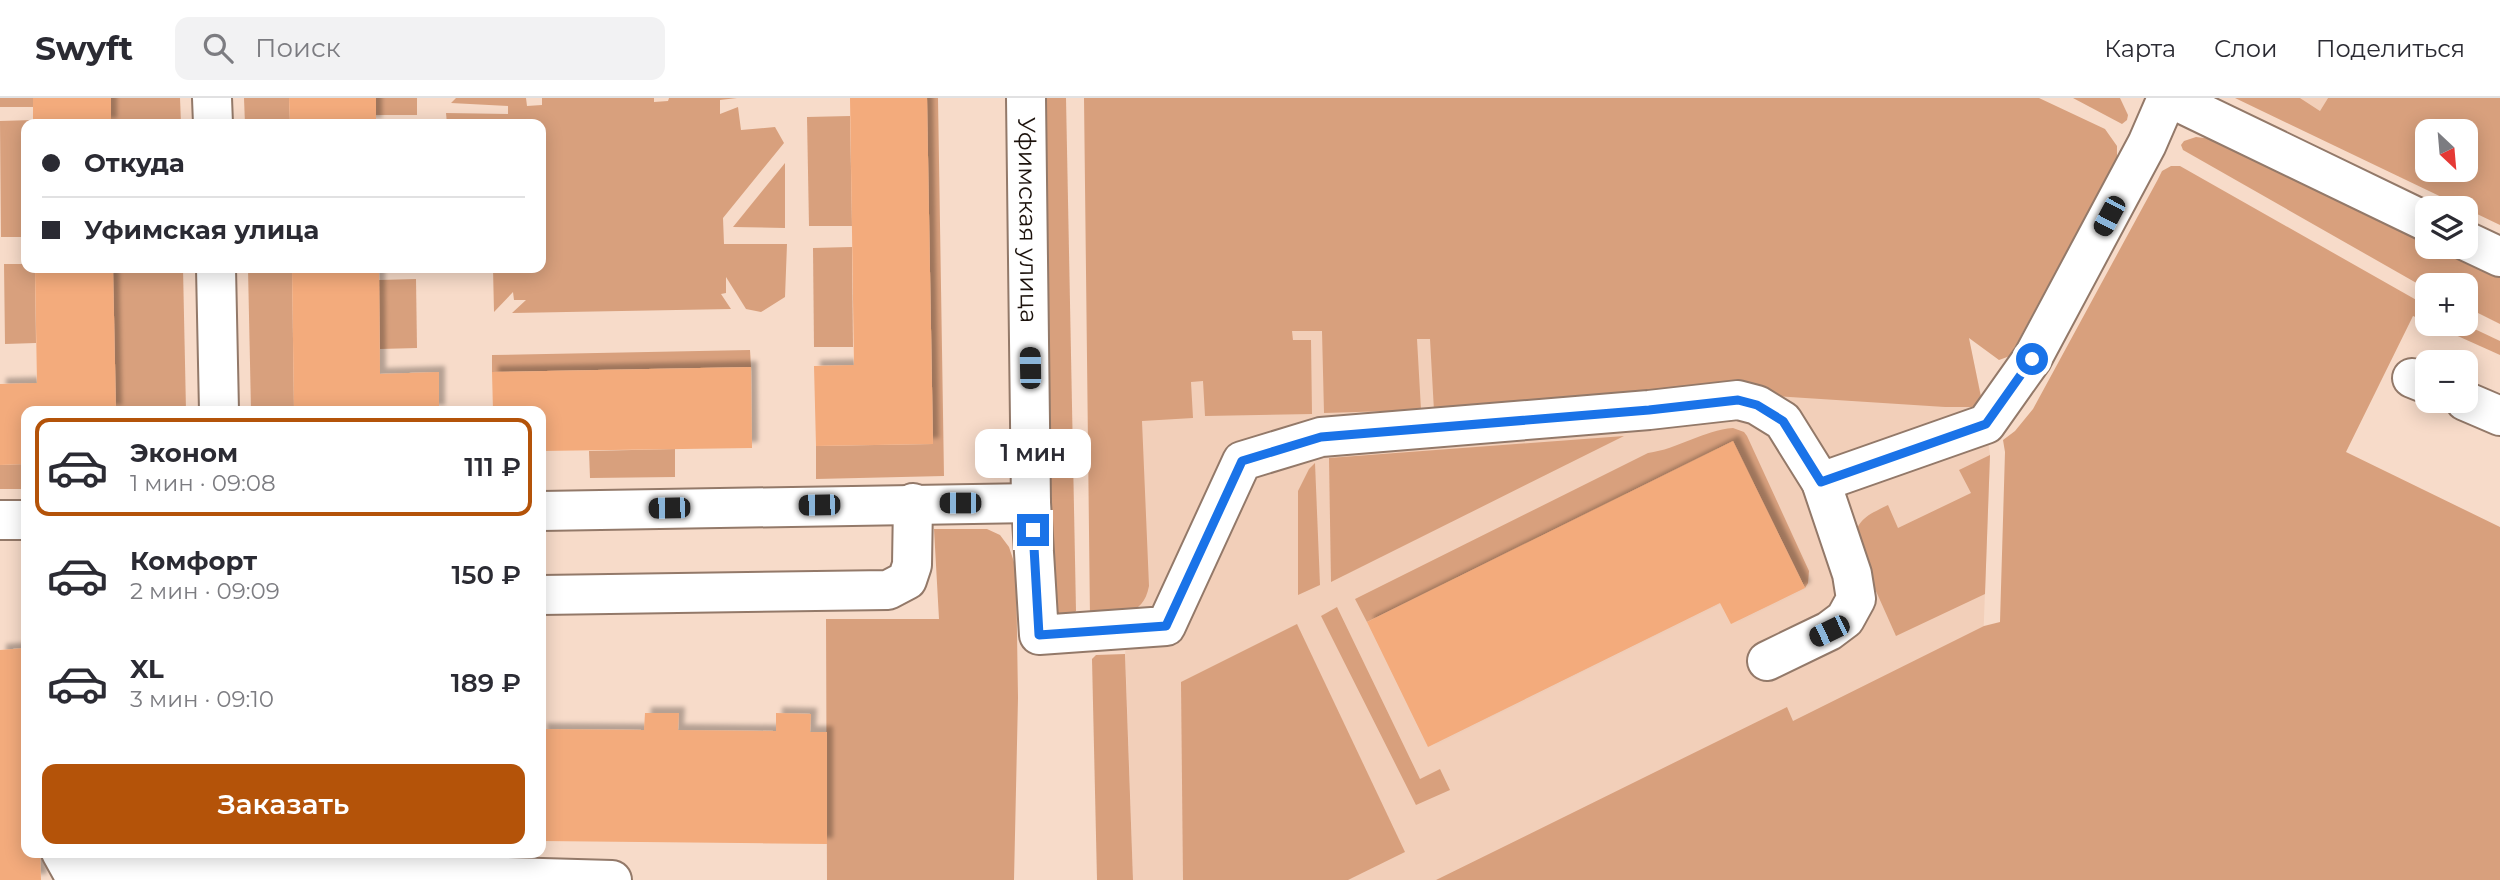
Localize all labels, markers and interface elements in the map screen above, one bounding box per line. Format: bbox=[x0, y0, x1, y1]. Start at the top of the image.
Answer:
search box bbox=[175, 17, 665, 80]
text: Swyft bbox=[35, 28, 133, 68]
icon: search bbox=[199, 29, 237, 67]
text: Поиск bbox=[255, 32, 341, 64]
text: Карта bbox=[2104, 34, 2176, 63]
text: Слои bbox=[2214, 34, 2278, 63]
text: Поделиться bbox=[2316, 34, 2465, 63]
street label: Уфимская улица bbox=[1012, 117, 1044, 323]
north arrow bbox=[2415, 119, 2478, 182]
map controls bbox=[2415, 119, 2478, 413]
text: Откуда bbox=[84, 147, 185, 179]
car bbox=[2090, 193, 2129, 239]
button: layers bbox=[2415, 196, 2478, 259]
text: Уфимская улица bbox=[84, 214, 319, 246]
button: + bbox=[2415, 273, 2478, 336]
route start bbox=[2016, 343, 2048, 375]
car bbox=[1020, 347, 1041, 389]
button: − bbox=[2415, 350, 2478, 413]
callout: 1 мин bbox=[975, 428, 1091, 478]
icon: car bbox=[46, 436, 109, 499]
text: Эконом bbox=[130, 437, 238, 469]
text: 1 мин bbox=[1000, 439, 1066, 467]
text: 111 ₽ bbox=[464, 451, 521, 483]
text: 1 мин · 09:08 bbox=[130, 469, 276, 497]
car bbox=[940, 493, 982, 514]
car bbox=[798, 494, 841, 516]
car bbox=[648, 497, 691, 519]
route end bbox=[1017, 514, 1049, 546]
icon: car bbox=[46, 544, 109, 607]
text: Комфорт bbox=[130, 545, 257, 577]
text: 150 ₽ bbox=[451, 559, 521, 591]
text: 2 мин · 09:09 bbox=[130, 577, 280, 605]
car bbox=[1806, 612, 1853, 650]
icon: car bbox=[46, 652, 109, 715]
text: XL bbox=[130, 653, 164, 685]
text: 189 ₽ bbox=[451, 667, 521, 699]
text: 3 мин · 09:10 bbox=[130, 685, 274, 713]
button: Заказать bbox=[42, 764, 525, 844]

